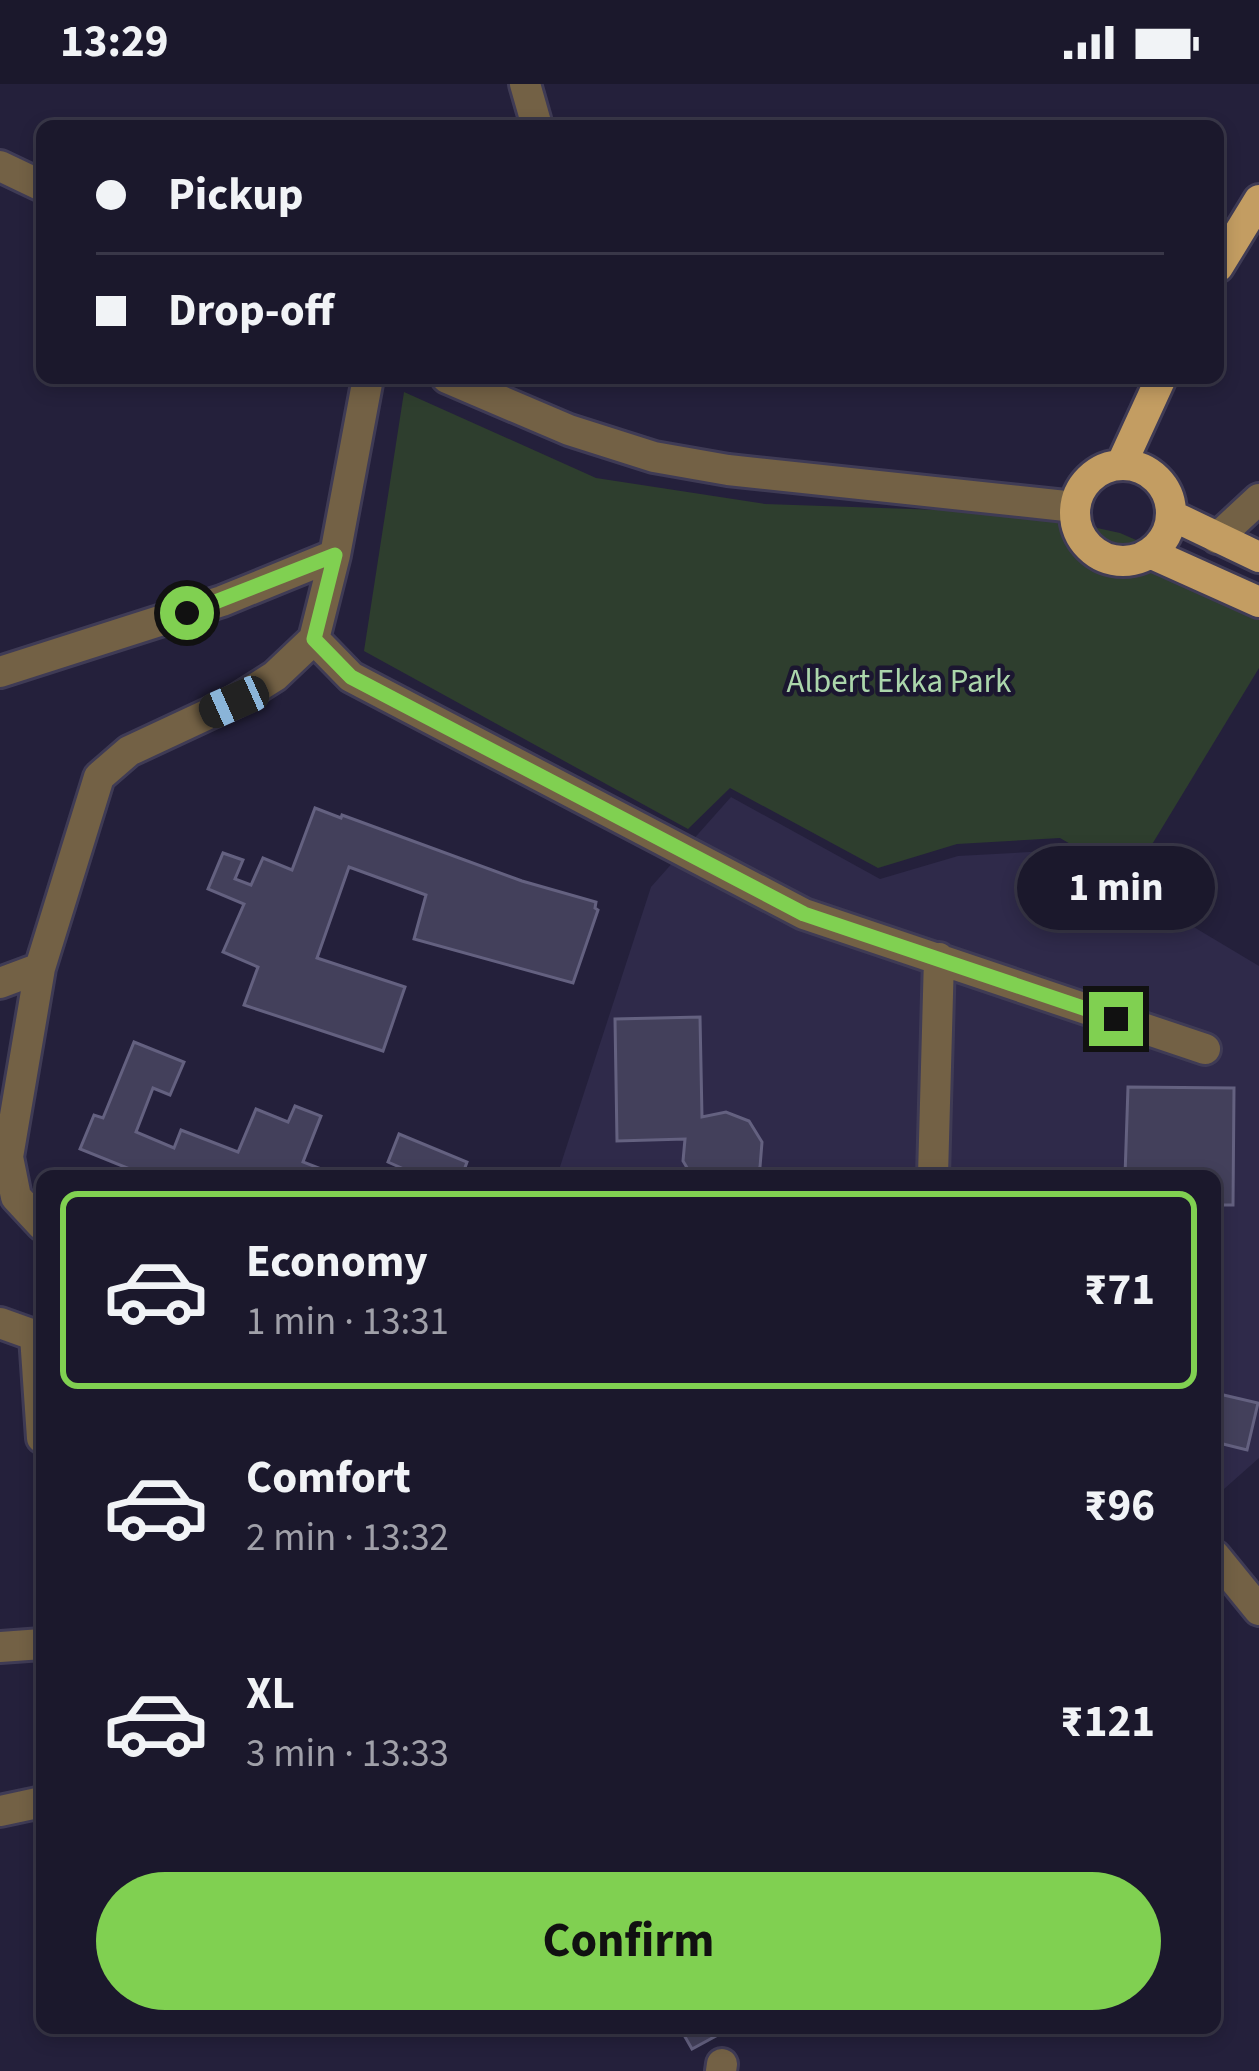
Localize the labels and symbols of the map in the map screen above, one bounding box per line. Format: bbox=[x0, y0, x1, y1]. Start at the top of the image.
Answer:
route start bbox=[160, 586, 214, 640]
park label: Albert Ekka Park bbox=[787, 658, 1012, 705]
car bbox=[194, 671, 274, 733]
callout: 1 min bbox=[1017, 845, 1215, 929]
route end bbox=[1089, 992, 1143, 1046]

